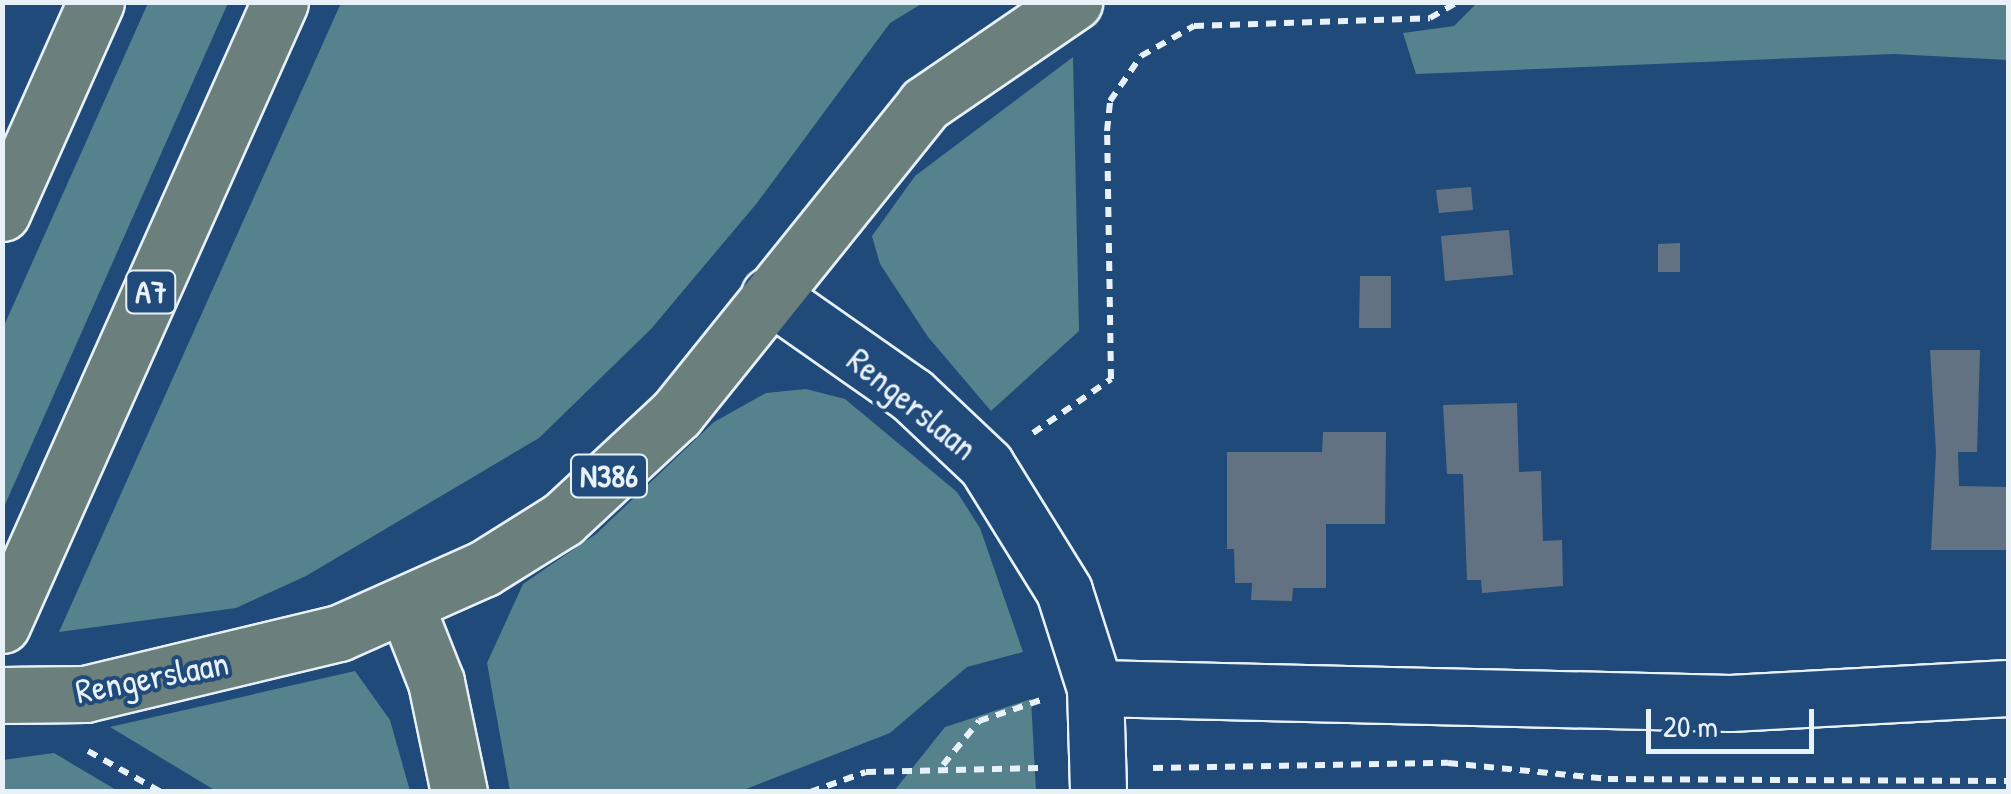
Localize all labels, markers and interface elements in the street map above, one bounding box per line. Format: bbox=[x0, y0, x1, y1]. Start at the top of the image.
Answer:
road number: A7 bbox=[124, 265, 178, 319]
street label: Rengerslaan bbox=[839, 339, 985, 469]
road number: N386 bbox=[569, 449, 649, 503]
street label: Rengerslaan bbox=[72, 642, 232, 712]
scale bar bbox=[1651, 689, 1818, 751]
text: 20 m bbox=[1663, 706, 1718, 746]

